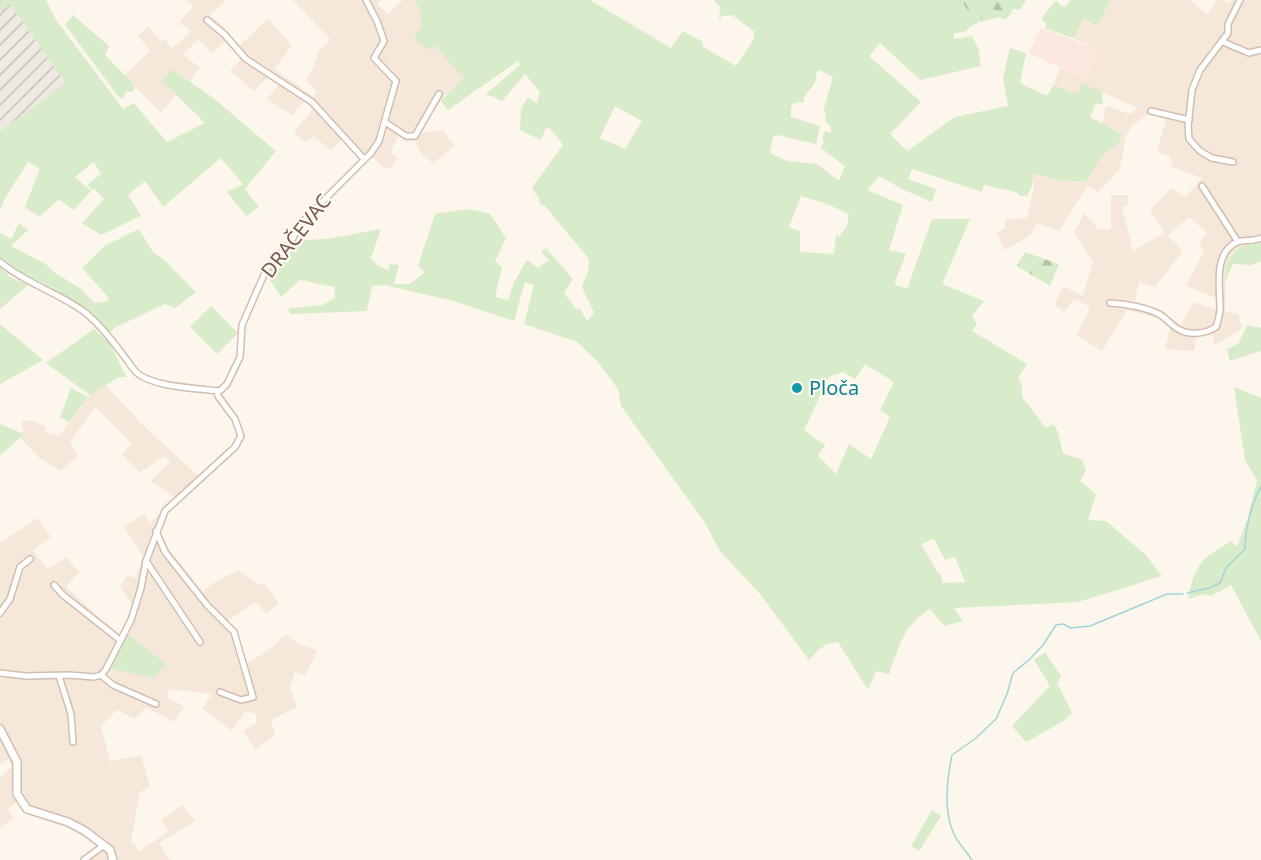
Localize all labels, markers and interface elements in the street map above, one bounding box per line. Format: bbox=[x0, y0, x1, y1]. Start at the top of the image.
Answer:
street label: DRAČEVAC bbox=[254, 188, 337, 283]
place label: Ploča bbox=[809, 374, 859, 401]
marker: Ploča bbox=[790, 381, 804, 395]

